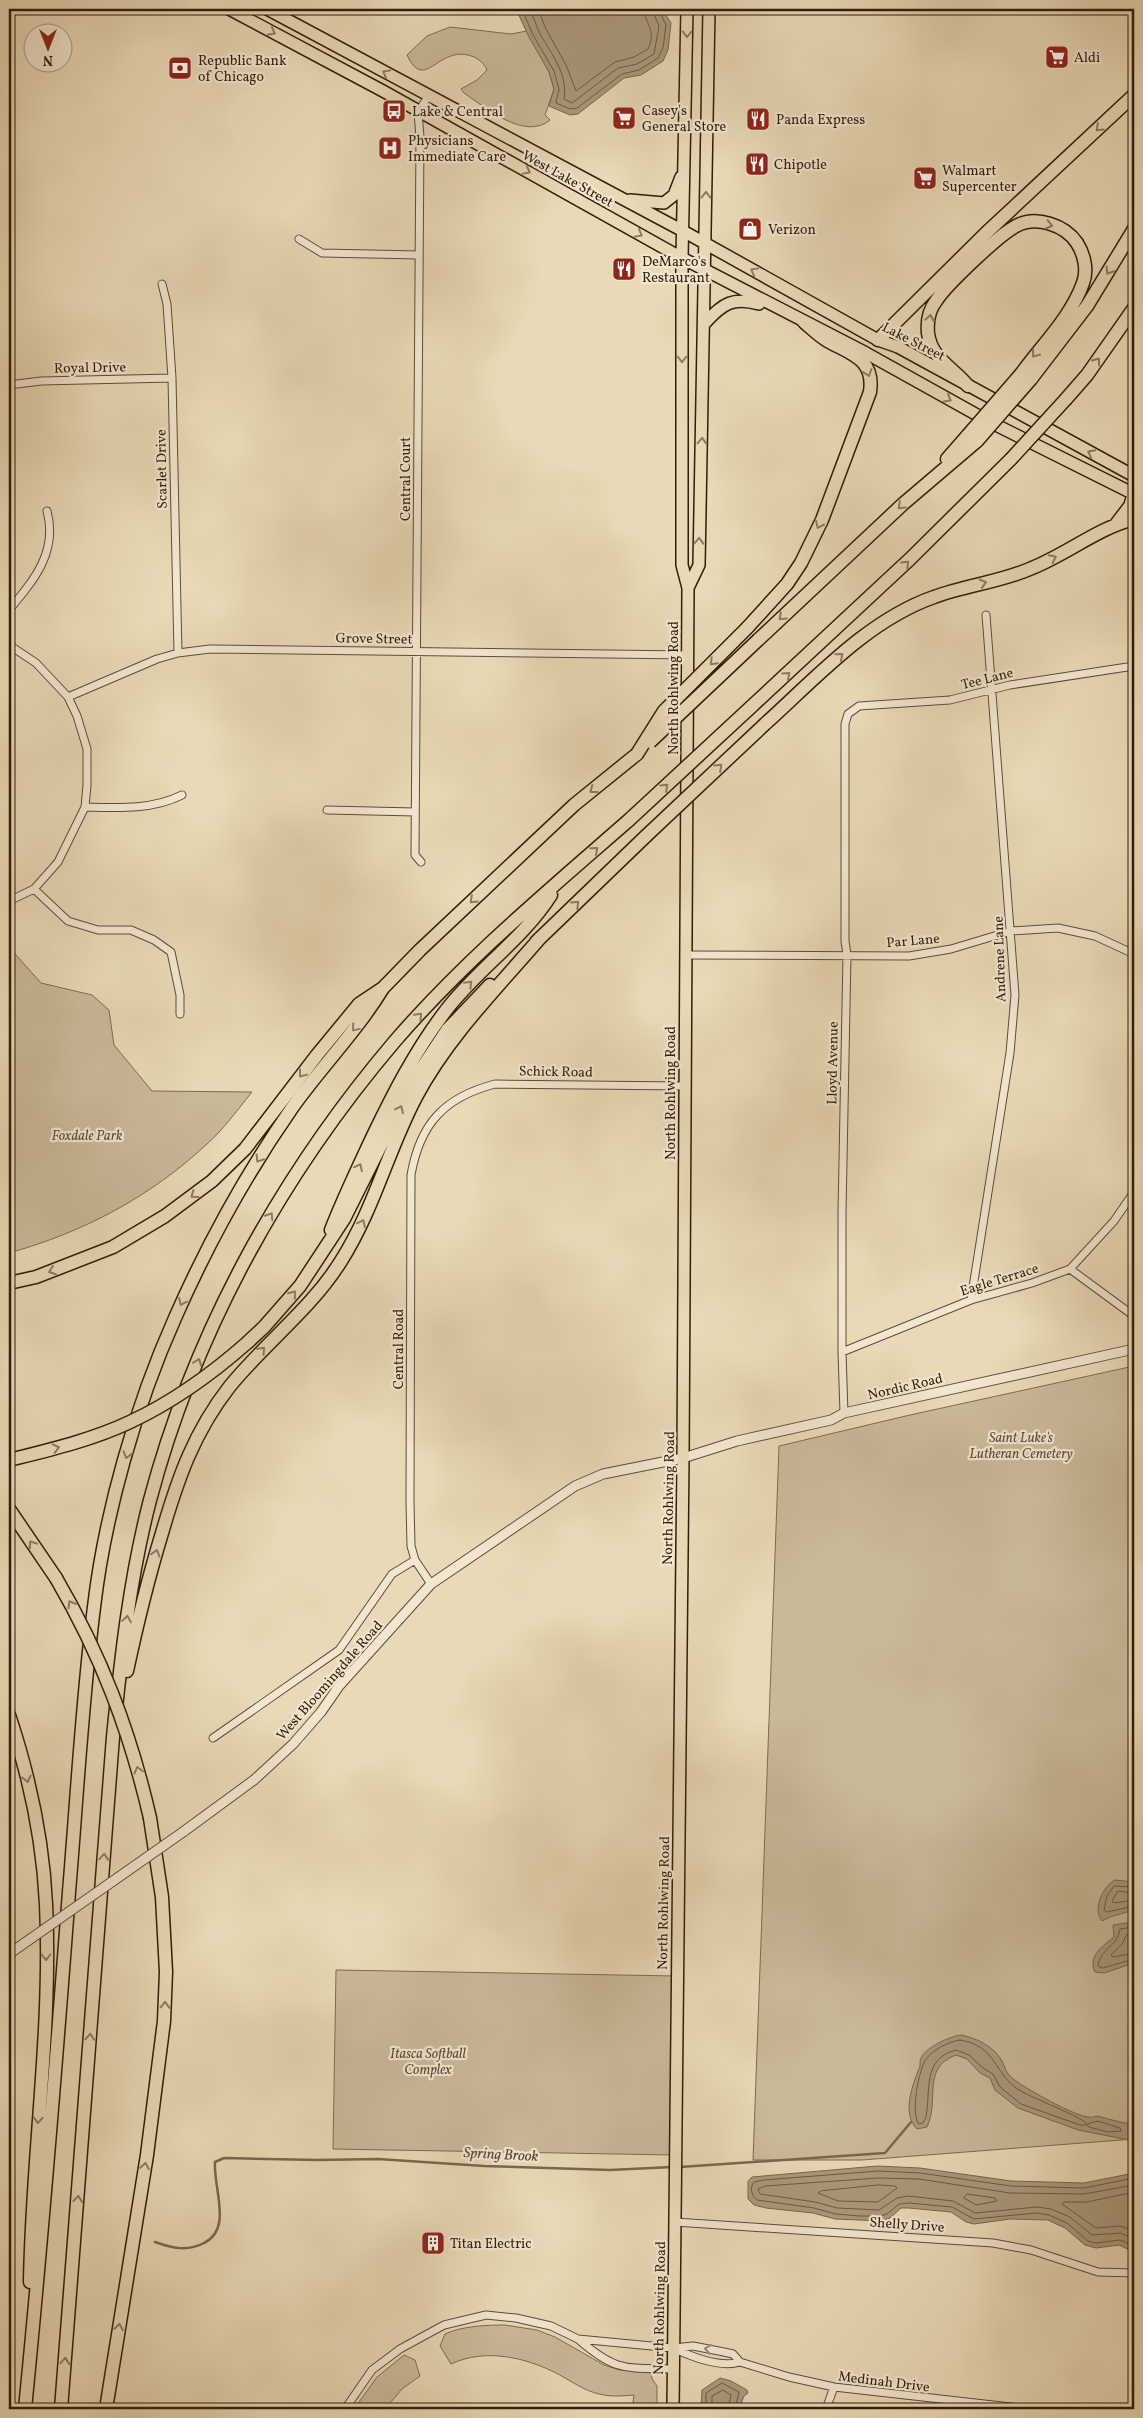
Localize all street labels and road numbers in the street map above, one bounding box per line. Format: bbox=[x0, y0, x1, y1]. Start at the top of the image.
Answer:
street label: West Lake Street bbox=[518, 146, 616, 212]
street label: Lake Street bbox=[879, 318, 948, 366]
street label: Royal Drive bbox=[54, 358, 127, 379]
street label: Scarlet Drive bbox=[152, 429, 173, 509]
street label: Central Court bbox=[397, 437, 416, 521]
street label: North Rohlwing Road bbox=[665, 621, 684, 755]
street label: Grove Street bbox=[335, 629, 413, 650]
street label: Tee Lane bbox=[959, 664, 1016, 695]
street label: Andrene Lane bbox=[989, 915, 1011, 1002]
street label: Par Lane bbox=[886, 930, 941, 953]
street label: Lloyd Avenue bbox=[823, 1021, 844, 1105]
street label: North Rohlwing Road bbox=[662, 1026, 681, 1160]
street label: Schick Road bbox=[519, 1062, 593, 1083]
street label: Eagle Terrace bbox=[958, 1259, 1041, 1301]
street label: Central Road bbox=[390, 1309, 409, 1389]
street label: Nordic Road bbox=[866, 1370, 945, 1405]
street label: North Rohlwing Road bbox=[659, 1431, 680, 1565]
street label: West Bloomingdale Road bbox=[273, 1617, 388, 1745]
street label: North Rohlwing Road bbox=[654, 1836, 675, 1970]
street label: Shelly Drive bbox=[869, 2213, 945, 2238]
street label: North Rohlwing Road bbox=[650, 2241, 671, 2375]
street label: Medinah Drive bbox=[837, 2367, 931, 2398]

